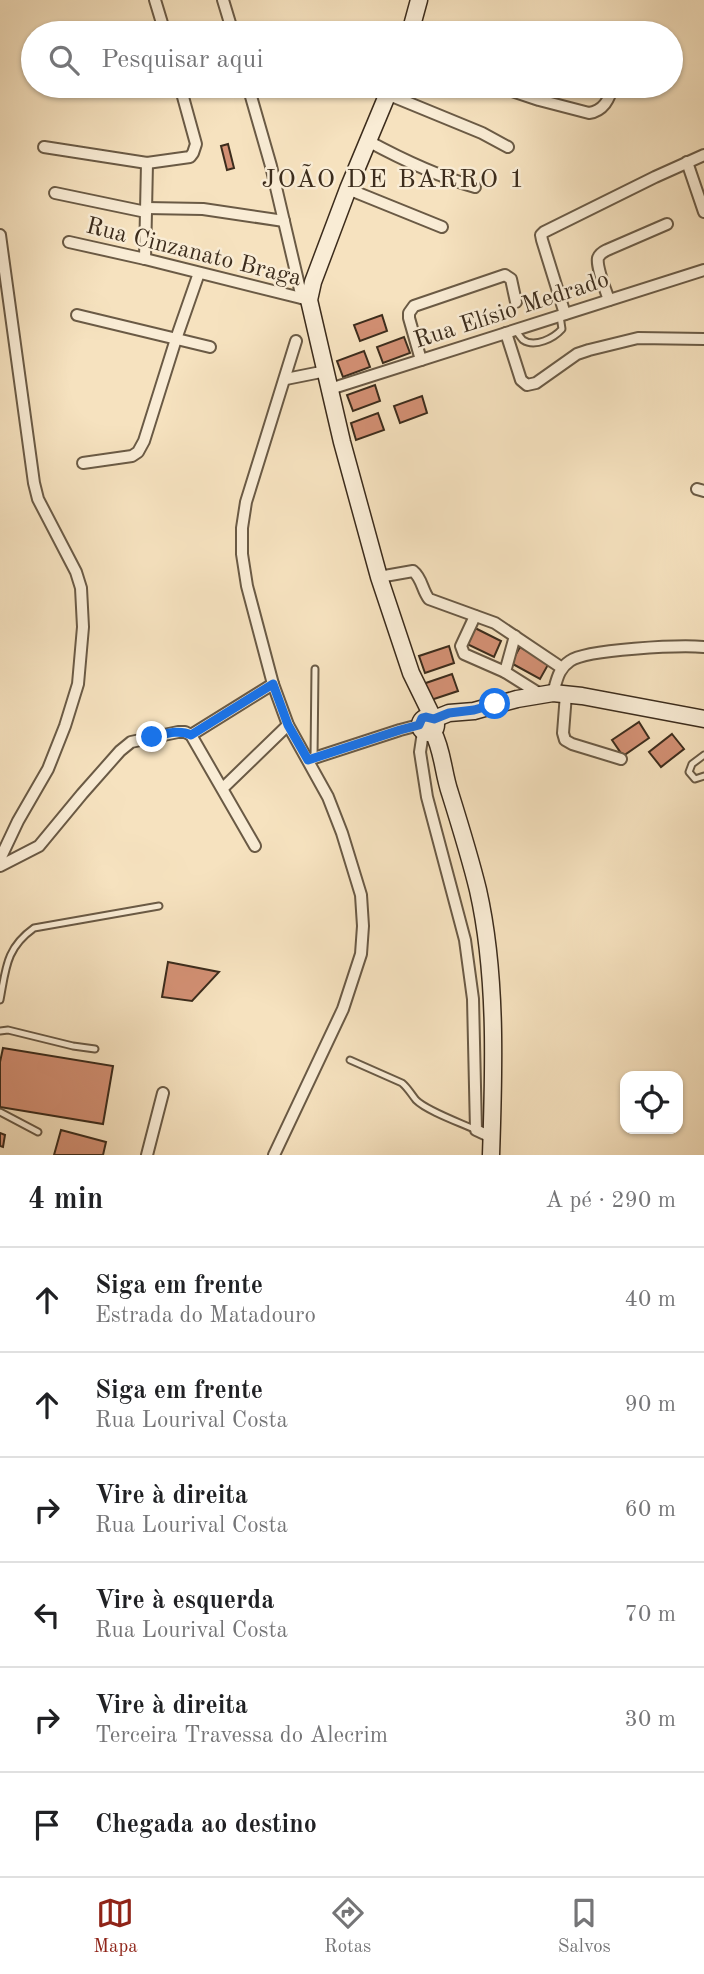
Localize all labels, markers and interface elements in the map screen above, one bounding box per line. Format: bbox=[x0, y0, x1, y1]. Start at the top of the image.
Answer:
search box bbox=[21, 21, 683, 98]
icon: search bbox=[45, 41, 83, 79]
text: Pesquisar aqui bbox=[101, 47, 263, 73]
district label: JOÃO DE BARRO 1 bbox=[262, 163, 526, 193]
street label: Rua Cinzanato Braga bbox=[83, 215, 304, 291]
street label: Rua Elísio Medrado bbox=[411, 268, 612, 354]
route start bbox=[479, 688, 510, 719]
route end bbox=[136, 721, 167, 752]
map controls bbox=[620, 1071, 683, 1134]
button: locate bbox=[620, 1071, 683, 1134]
text: 4 min bbox=[28, 1185, 103, 1215]
text: A pé · 290 m bbox=[545, 1189, 676, 1212]
text: Siga em frente bbox=[95, 1273, 263, 1299]
icon: ahead bbox=[28, 1281, 66, 1319]
text: 40 m bbox=[625, 1288, 676, 1311]
text: Estrada do Matadouro bbox=[95, 1304, 316, 1327]
text: Siga em frente bbox=[95, 1378, 263, 1404]
icon: ahead bbox=[28, 1386, 66, 1424]
text: 90 m bbox=[625, 1393, 676, 1416]
text: Rua Lourival Costa bbox=[95, 1409, 288, 1432]
text: Vire à direita bbox=[95, 1483, 248, 1509]
icon: right bbox=[28, 1491, 66, 1529]
text: 60 m bbox=[625, 1498, 676, 1521]
text: Rua Lourival Costa bbox=[95, 1514, 288, 1537]
text: Vire à esquerda bbox=[95, 1588, 275, 1614]
icon: left bbox=[28, 1596, 66, 1634]
text: 70 m bbox=[625, 1603, 676, 1626]
text: Rua Lourival Costa bbox=[95, 1619, 288, 1642]
text: Vire à direita bbox=[95, 1693, 248, 1719]
icon: right bbox=[28, 1701, 66, 1739]
text: 30 m bbox=[625, 1708, 676, 1731]
text: Terceira Travessa do Alecrim bbox=[95, 1724, 388, 1747]
icon: arrive bbox=[28, 1806, 66, 1844]
text: Chegada ao destino bbox=[95, 1812, 317, 1838]
tab: Mapa bbox=[93, 1894, 138, 1959]
tab: Rotas bbox=[324, 1894, 371, 1959]
tab: Salvos bbox=[558, 1894, 611, 1959]

